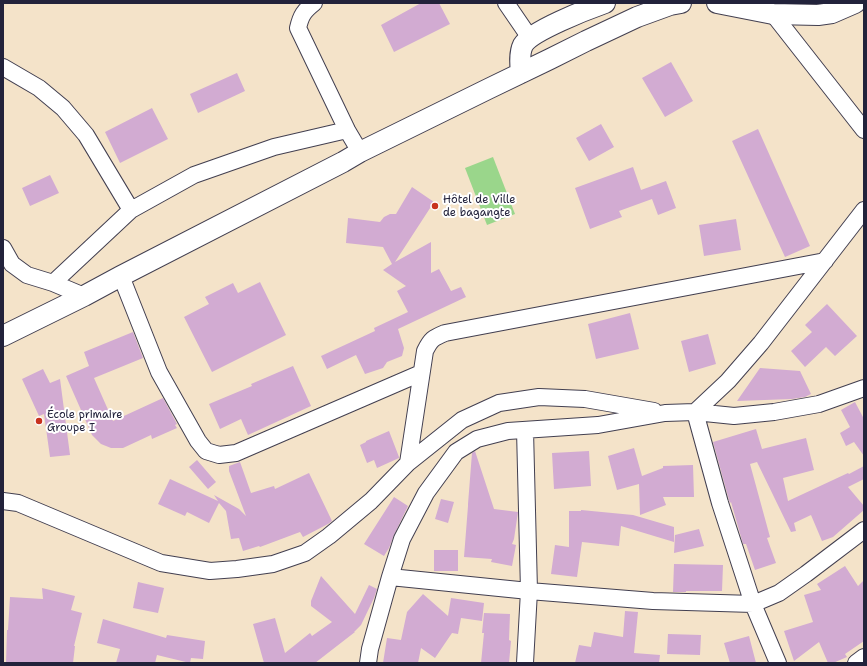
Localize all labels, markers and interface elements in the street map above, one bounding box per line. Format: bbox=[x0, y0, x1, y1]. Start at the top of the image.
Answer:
place label: Hôtel de Ville de bagangte bbox=[443, 193, 515, 219]
marker: Hôtel de Ville de bagangte bbox=[430, 201, 440, 211]
place label: École primaire Groupe I bbox=[47, 408, 123, 434]
marker: École primaire Groupe I bbox=[34, 416, 44, 426]

